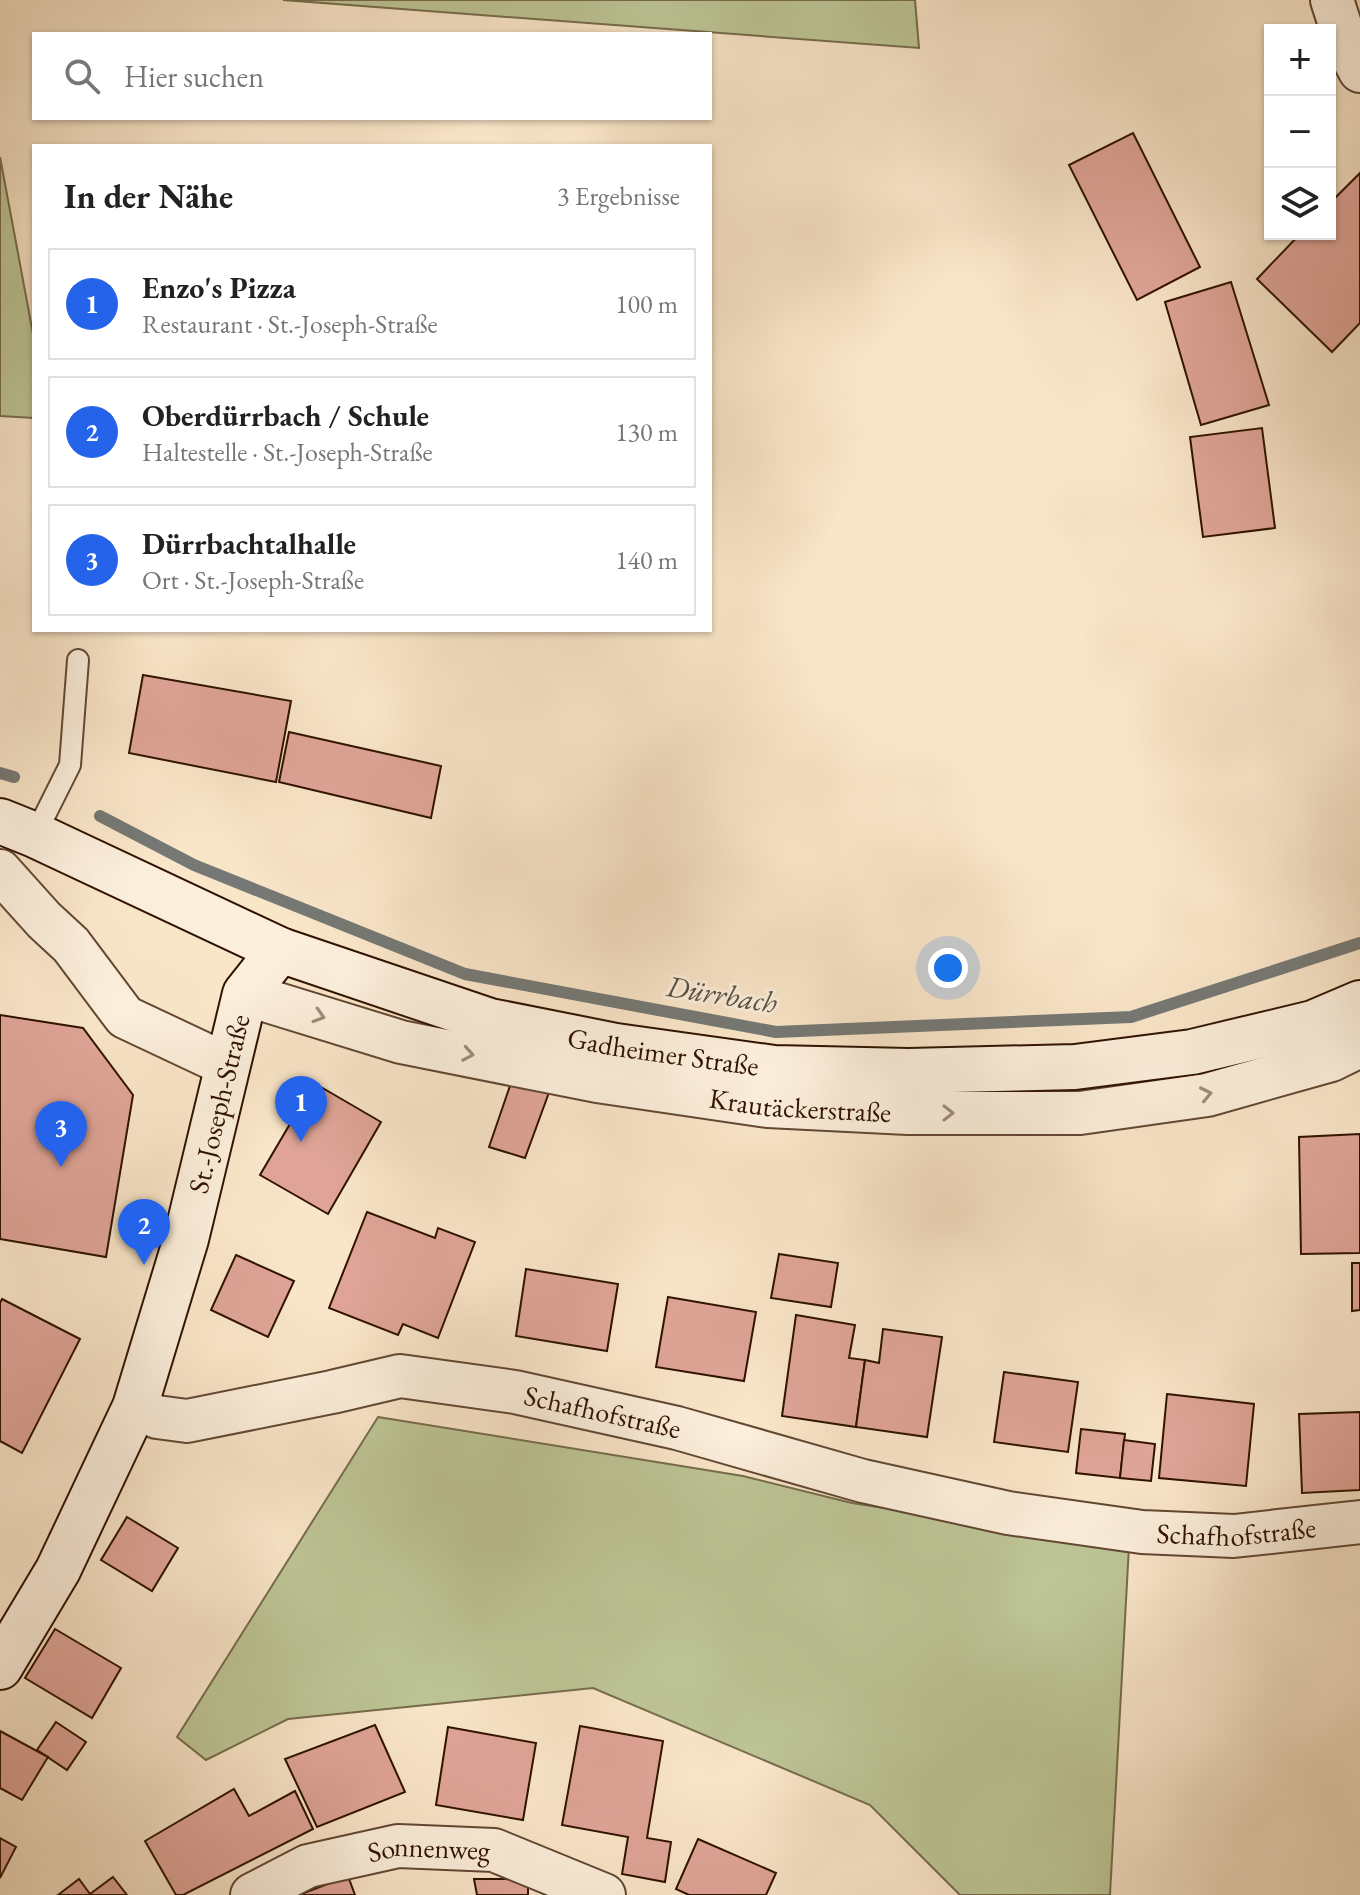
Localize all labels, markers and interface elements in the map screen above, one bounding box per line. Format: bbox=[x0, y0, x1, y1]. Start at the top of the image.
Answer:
map controls bbox=[1264, 24, 1336, 240]
button: + bbox=[1264, 24, 1336, 96]
search box bbox=[32, 32, 712, 120]
icon: search bbox=[60, 54, 104, 98]
text: Hier suchen bbox=[124, 57, 264, 96]
button: − bbox=[1264, 96, 1336, 168]
button: layers bbox=[1264, 168, 1336, 240]
text: In der Nähe bbox=[64, 174, 233, 218]
text: 3 Ergebnisse bbox=[557, 179, 680, 213]
text: Enzo's Pizza bbox=[142, 268, 296, 307]
text: 1 bbox=[85, 287, 99, 321]
text: 100 m bbox=[615, 287, 678, 321]
text: Restaurant · St.-Joseph-Straße bbox=[142, 307, 438, 341]
text: Oberdürrbach / Schule bbox=[142, 396, 429, 435]
text: 2 bbox=[85, 415, 99, 449]
text: 130 m bbox=[615, 415, 678, 449]
text: Haltestelle · St.-Joseph-Straße bbox=[142, 435, 433, 469]
text: Dürrbachtalhalle bbox=[142, 524, 356, 563]
text: 3 bbox=[85, 543, 99, 577]
text: 140 m bbox=[615, 543, 678, 577]
text: Ort · St.-Joseph-Straße bbox=[142, 563, 364, 597]
your location bbox=[928, 948, 968, 988]
water label: Dürrbach bbox=[663, 966, 781, 1022]
one-way arrow bbox=[311, 1007, 325, 1023]
street label: St.-Joseph-Straße bbox=[180, 1010, 258, 1197]
street label: Gadheimer Straße bbox=[564, 1019, 761, 1084]
one-way arrow bbox=[462, 1045, 475, 1062]
pin: 1 bbox=[275, 1076, 327, 1142]
street label: Krautäckerstraße bbox=[707, 1080, 892, 1130]
one-way arrow bbox=[1199, 1086, 1212, 1103]
pin: 3 bbox=[35, 1101, 87, 1167]
one-way arrow bbox=[942, 1104, 955, 1122]
pin: 2 bbox=[118, 1199, 170, 1265]
street label: Schafhofstraße bbox=[521, 1377, 684, 1446]
street label: Schafhofstraße bbox=[1156, 1509, 1318, 1554]
street label: Sonnenweg bbox=[364, 1828, 492, 1870]

